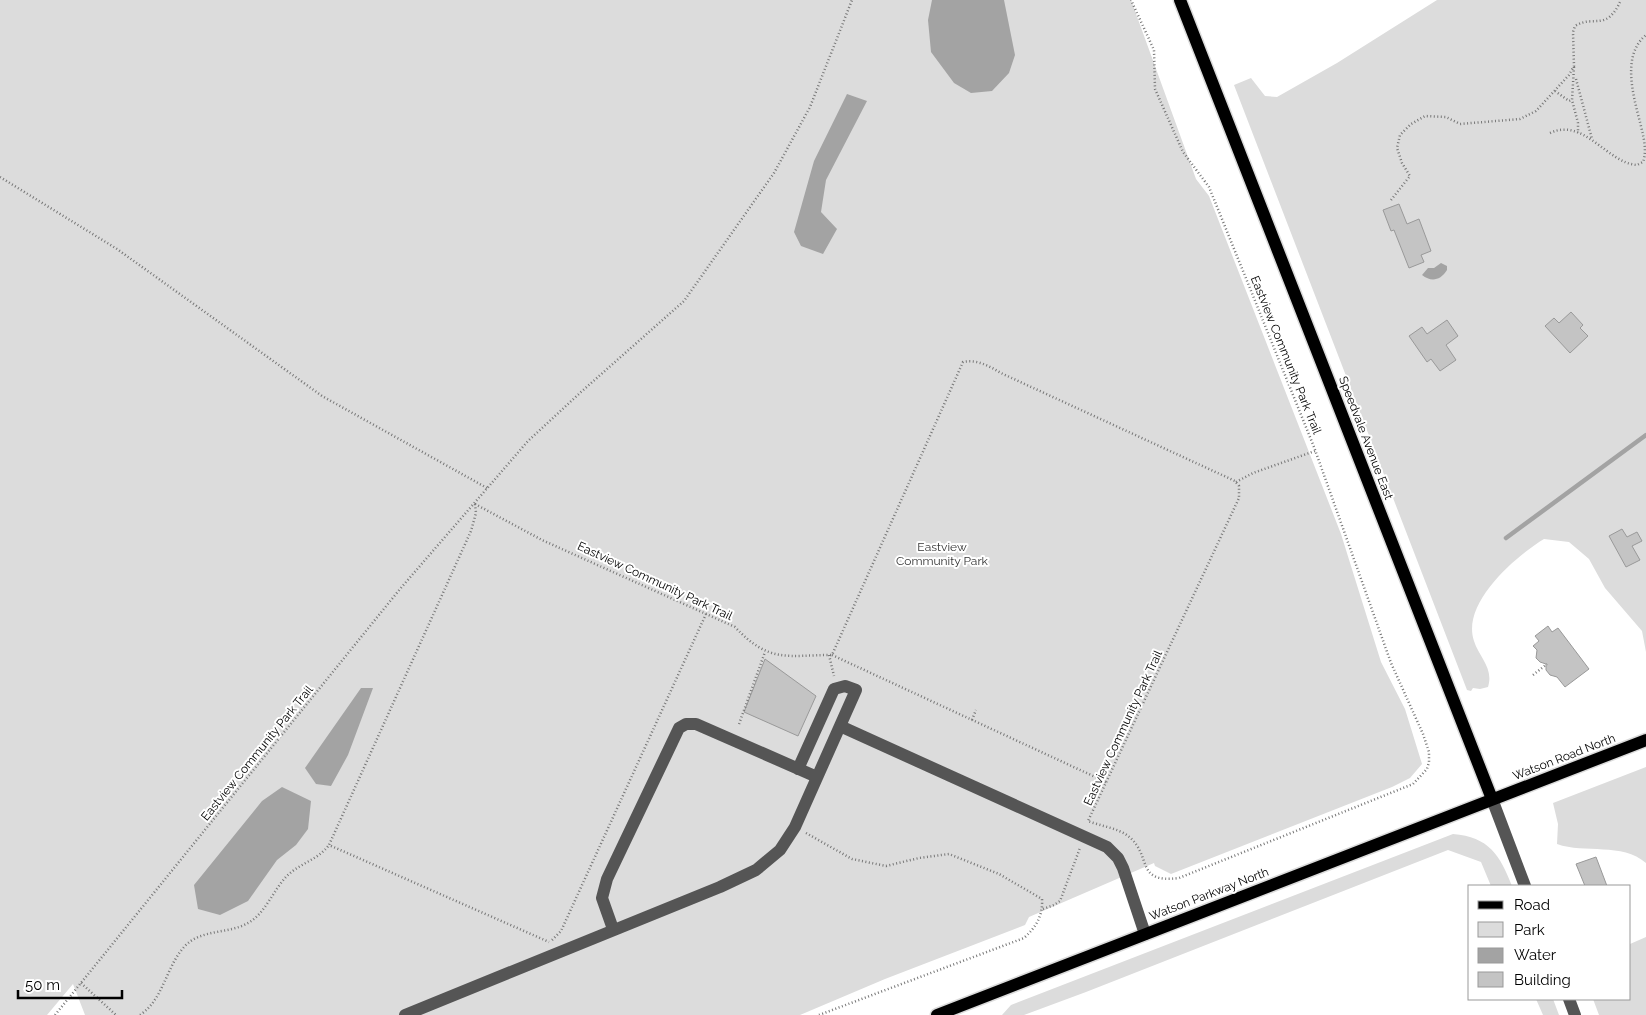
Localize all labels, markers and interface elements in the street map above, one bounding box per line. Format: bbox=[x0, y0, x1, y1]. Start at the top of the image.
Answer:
street label: Eastview Community Park Trail bbox=[1248, 274, 1325, 437]
street label: Speedvale Avenue East bbox=[1336, 374, 1396, 502]
street label: Eastview Community Park Trail bbox=[575, 539, 735, 623]
park label: Eastview Community Park bbox=[896, 540, 989, 568]
street label: Eastview Community Park Trail bbox=[1081, 648, 1165, 808]
street label: Eastview Community Park Trail bbox=[198, 682, 316, 823]
street label: Watson Road North bbox=[1511, 731, 1617, 783]
street label: Watson Parkway North bbox=[1147, 865, 1271, 923]
legend bbox=[1468, 885, 1631, 1000]
text: Road bbox=[1514, 896, 1550, 914]
text: Park bbox=[1514, 921, 1545, 939]
text: Water bbox=[1514, 946, 1557, 964]
scale bar bbox=[18, 968, 121, 1000]
text: Building bbox=[1514, 971, 1571, 989]
text: 50 m bbox=[25, 976, 60, 994]

